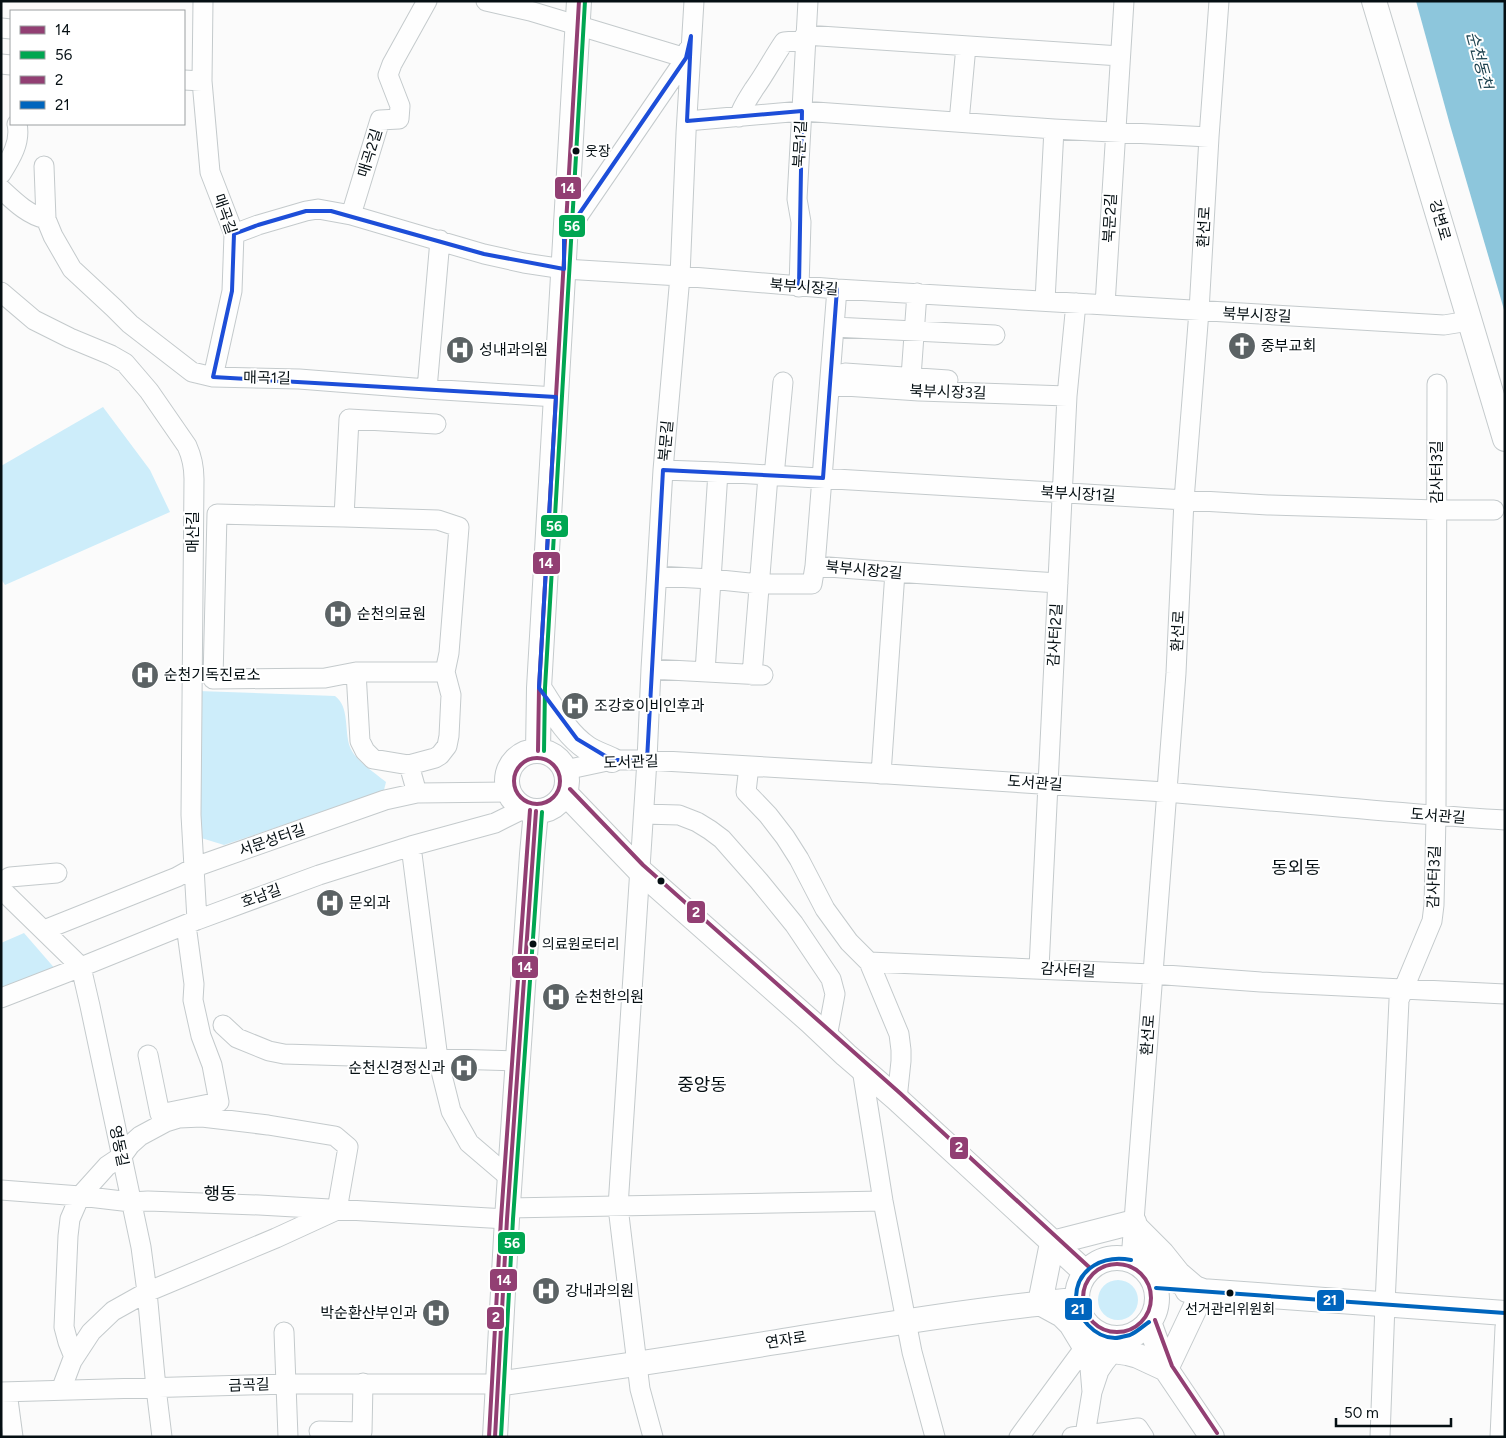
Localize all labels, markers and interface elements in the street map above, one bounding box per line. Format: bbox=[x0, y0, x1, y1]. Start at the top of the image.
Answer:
legend bbox=[10, 10, 185, 125]
text: 14 bbox=[55, 21, 71, 39]
water label: 순천동천 bbox=[1463, 29, 1497, 93]
text: 56 bbox=[55, 46, 73, 64]
text: 2 bbox=[55, 71, 63, 89]
text: 21 bbox=[55, 96, 70, 114]
street label: 북문1길 bbox=[790, 120, 810, 168]
street label: 매곡2길 bbox=[354, 127, 386, 179]
place label: 웃장 bbox=[585, 143, 611, 160]
marker: 웃장 bbox=[571, 146, 581, 156]
line badge: 14 bbox=[554, 176, 582, 200]
text: 14 bbox=[561, 180, 576, 197]
street label: 매곡길 bbox=[210, 191, 240, 237]
street label: 북문2길 bbox=[1100, 193, 1120, 243]
street label: 강변로 bbox=[1426, 198, 1454, 242]
street label: 환선로 bbox=[1194, 206, 1214, 248]
line badge: 56 bbox=[558, 214, 586, 238]
text: 56 bbox=[564, 218, 580, 235]
street label: 북부시장길 bbox=[769, 276, 839, 298]
street label: 북부시장길 bbox=[1222, 304, 1292, 326]
church icon: 중부교회 bbox=[1227, 331, 1257, 361]
hospital icon: 성내과의원 bbox=[445, 335, 475, 365]
place label: 중부교회 bbox=[1261, 337, 1316, 355]
place label: 성내과의원 bbox=[479, 341, 548, 359]
street label: 매곡1길 bbox=[243, 369, 291, 387]
street label: 북부시장3길 bbox=[909, 382, 987, 402]
street label: 북문길 bbox=[655, 420, 677, 462]
street label: 감사터3길 bbox=[1428, 440, 1446, 504]
street label: 북부시장1길 bbox=[1040, 483, 1116, 505]
street label: 매산길 bbox=[184, 511, 202, 553]
line badge: 56 bbox=[540, 514, 569, 538]
text: 56 bbox=[546, 518, 562, 535]
line badge: 14 bbox=[532, 551, 561, 575]
text: 14 bbox=[539, 555, 554, 572]
street label: 북부시장2길 bbox=[825, 558, 903, 582]
hospital icon: 순천의료원 bbox=[323, 599, 353, 629]
street label: 감사터2길 bbox=[1044, 603, 1066, 667]
place label: 순천의료원 bbox=[357, 605, 426, 623]
street label: 환선로 bbox=[1168, 610, 1188, 652]
hospital icon: 순천기독진료소 bbox=[130, 660, 160, 690]
place label: 순천기독진료소 bbox=[164, 666, 261, 684]
hospital icon: 조강호이비인후과 bbox=[560, 691, 590, 721]
place label: 조강호이비인후과 bbox=[594, 697, 705, 715]
street label: 도서관길 bbox=[603, 752, 659, 772]
street label: 도서관길 bbox=[1007, 772, 1063, 794]
street label: 도서관길 bbox=[1410, 805, 1466, 827]
street label: 서문성터길 bbox=[236, 820, 308, 860]
street label: 감사터3길 bbox=[1424, 845, 1444, 909]
district label: 동외동 bbox=[1271, 857, 1321, 879]
unlabelled marker bbox=[656, 876, 666, 886]
street label: 호남길 bbox=[238, 880, 284, 912]
hospital icon: 문외과 bbox=[315, 888, 345, 918]
place label: 문외과 bbox=[349, 894, 391, 912]
line badge: 2 bbox=[686, 900, 706, 924]
text: 2 bbox=[692, 904, 700, 921]
place label: 의료원로터리 bbox=[542, 936, 619, 953]
marker: 의료원로터리 bbox=[528, 939, 538, 949]
line badge: 14 bbox=[511, 955, 539, 979]
text: 14 bbox=[518, 959, 533, 976]
street label: 감사터길 bbox=[1040, 960, 1096, 980]
hospital icon: 순천한의원 bbox=[541, 982, 571, 1012]
place label: 순천한의원 bbox=[575, 988, 644, 1006]
street label: 환선로 bbox=[1138, 1014, 1158, 1056]
hospital icon: 순천신경정신과 bbox=[449, 1053, 479, 1083]
place label: 순천신경정신과 bbox=[348, 1059, 445, 1077]
district label: 중앙동 bbox=[677, 1074, 727, 1096]
street label: 영동길 bbox=[106, 1124, 132, 1168]
line badge: 2 bbox=[949, 1136, 969, 1160]
text: 2 bbox=[955, 1139, 963, 1156]
district label: 행동 bbox=[203, 1183, 237, 1205]
line badge: 56 bbox=[497, 1231, 526, 1255]
text: 56 bbox=[504, 1235, 520, 1252]
line badge: 14 bbox=[489, 1268, 518, 1292]
text: 14 bbox=[497, 1272, 512, 1289]
hospital icon: 강내과의원 bbox=[531, 1276, 561, 1306]
place label: 강내과의원 bbox=[565, 1282, 634, 1300]
marker: 선거관리위원회 bbox=[1225, 1288, 1235, 1298]
line badge: 21 bbox=[1316, 1289, 1345, 1312]
text: 21 bbox=[1323, 1292, 1337, 1309]
line badge: 21 bbox=[1064, 1297, 1093, 1321]
hospital icon: 박순환산부인과 bbox=[421, 1298, 451, 1328]
text: 21 bbox=[1071, 1301, 1085, 1318]
place label: 선거관리위원회 bbox=[1185, 1301, 1275, 1318]
place label: 박순환산부인과 bbox=[320, 1304, 417, 1322]
line badge: 2 bbox=[486, 1306, 505, 1330]
text: 2 bbox=[492, 1309, 500, 1326]
street label: 연자로 bbox=[764, 1328, 808, 1352]
street label: 금곡길 bbox=[228, 1375, 270, 1395]
scale bar bbox=[1336, 1396, 1451, 1428]
text: 50 m bbox=[1344, 1404, 1379, 1422]

